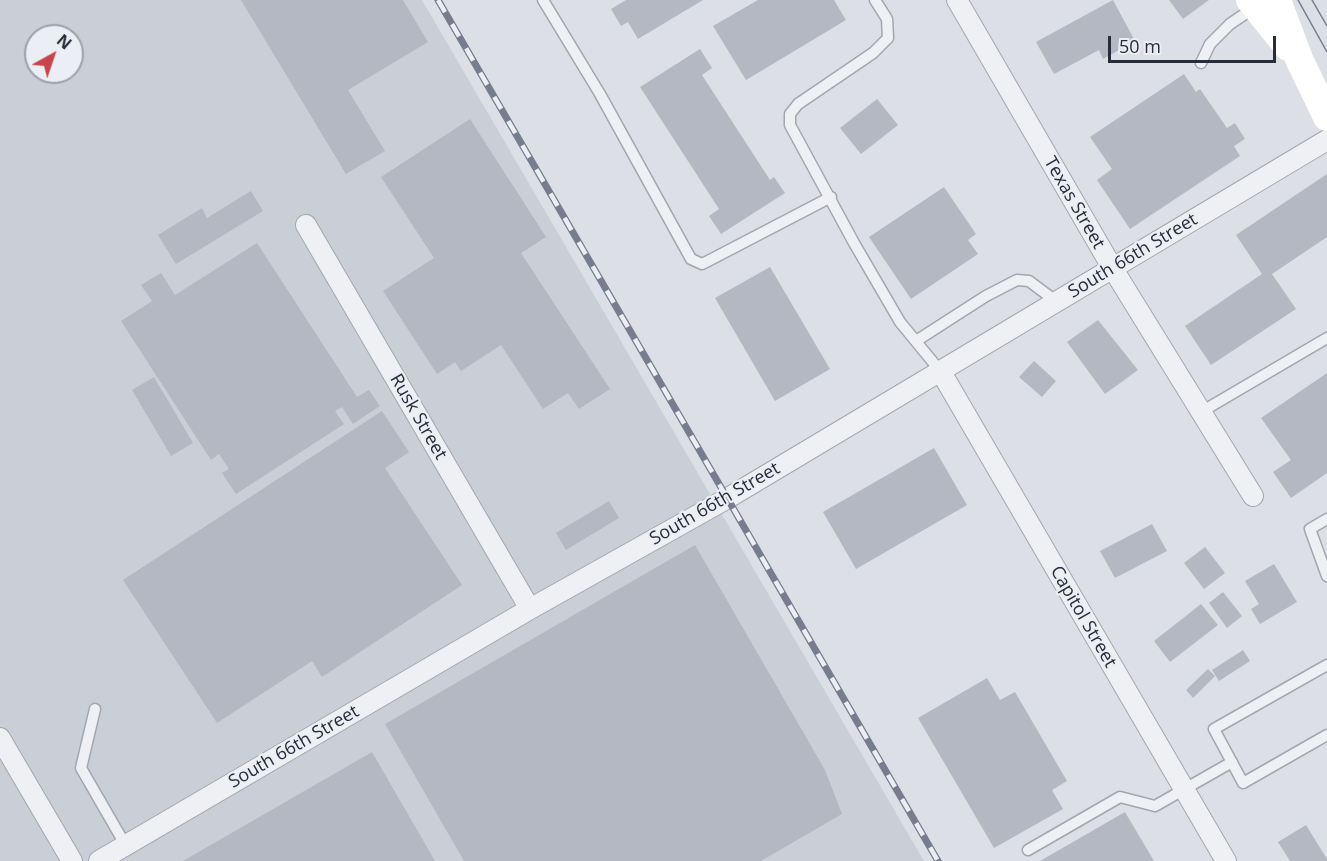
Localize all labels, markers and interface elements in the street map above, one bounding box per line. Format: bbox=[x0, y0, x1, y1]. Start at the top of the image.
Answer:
north arrow bbox=[24, 24, 84, 84]
scale bar bbox=[1111, 24, 1279, 62]
text: N bbox=[52, 29, 76, 54]
text: 50 m bbox=[1119, 34, 1161, 58]
street label: Texas Street bbox=[1039, 153, 1109, 253]
street label: South 66th Street bbox=[1064, 209, 1202, 303]
street label: Rusk Street bbox=[385, 370, 451, 464]
street label: South 66th Street bbox=[646, 458, 784, 550]
street label: Capitol Street bbox=[1045, 562, 1121, 672]
street label: South 66th Street bbox=[225, 701, 363, 793]

